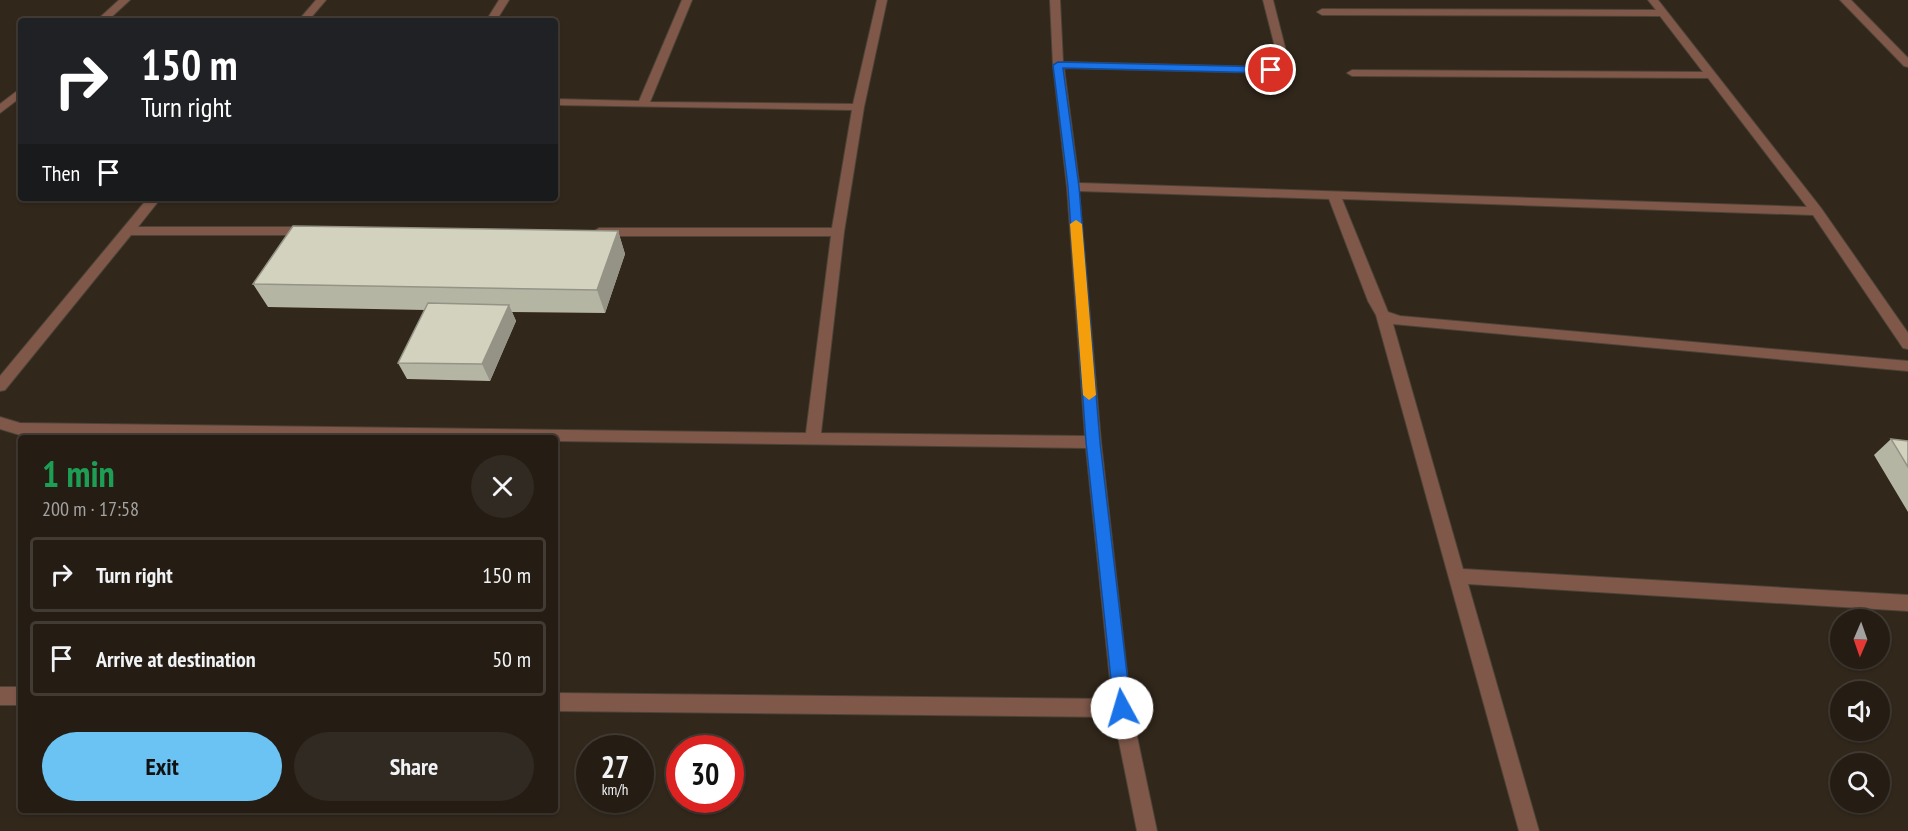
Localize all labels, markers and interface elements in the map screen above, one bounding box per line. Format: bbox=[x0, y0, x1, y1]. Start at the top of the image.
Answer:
text: 150 m bbox=[141, 37, 238, 92]
icon: right bbox=[42, 42, 120, 120]
pin bbox=[1245, 44, 1296, 95]
icon: arrive bbox=[1254, 53, 1287, 86]
text: Turn right bbox=[141, 90, 232, 124]
icon: arrive bbox=[92, 156, 125, 189]
text: Then bbox=[42, 159, 80, 187]
text: 1 min bbox=[42, 450, 115, 497]
button: close bbox=[471, 455, 534, 518]
text: 200 m · 17:58 bbox=[42, 496, 139, 522]
icon: right bbox=[45, 558, 78, 591]
text: Turn right bbox=[96, 561, 173, 589]
text: 150 m bbox=[482, 561, 531, 589]
north arrow bbox=[1830, 609, 1890, 669]
map controls bbox=[1830, 609, 1890, 813]
icon: arrive bbox=[45, 642, 78, 675]
text: Arrive at destination bbox=[96, 645, 256, 673]
text: 50 m bbox=[492, 645, 531, 673]
position arrow bbox=[1090, 676, 1154, 740]
button: sound bbox=[1830, 681, 1890, 741]
button: Exit bbox=[42, 732, 282, 801]
button: Share bbox=[294, 732, 534, 801]
speed limit sign: 30 bbox=[666, 735, 744, 813]
text: 27 bbox=[601, 747, 629, 786]
button: search bbox=[1830, 753, 1890, 813]
text: km/h bbox=[602, 780, 628, 799]

